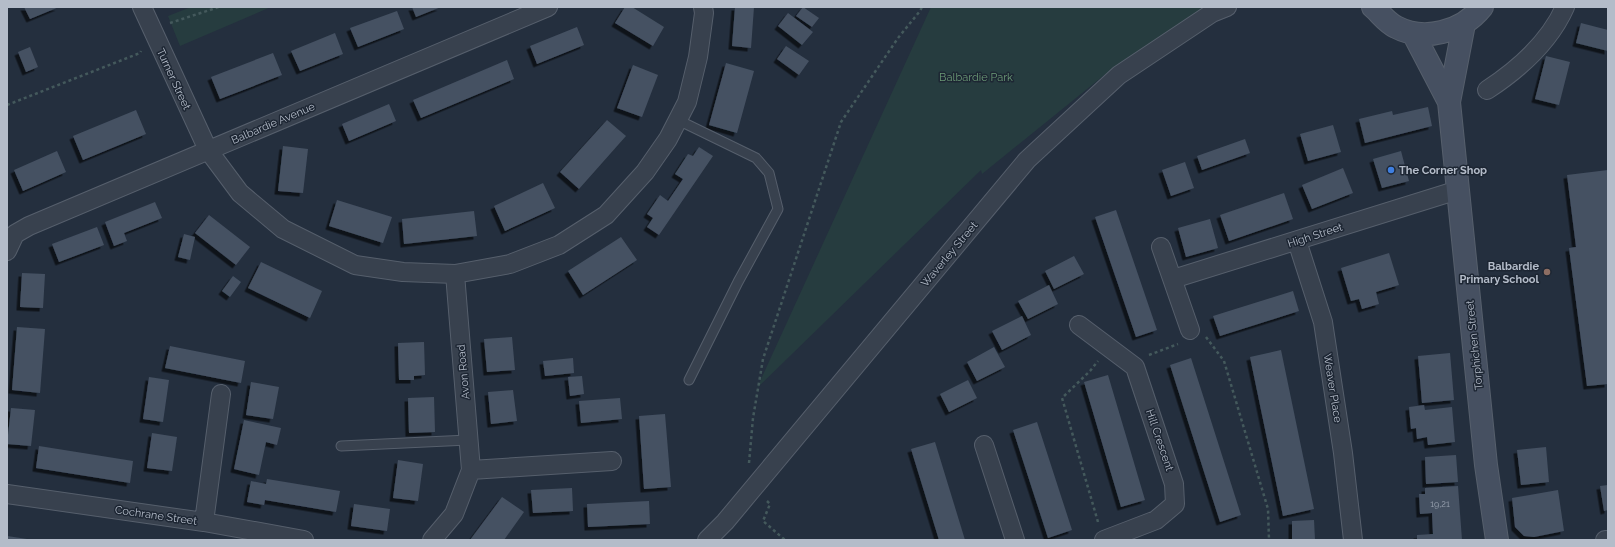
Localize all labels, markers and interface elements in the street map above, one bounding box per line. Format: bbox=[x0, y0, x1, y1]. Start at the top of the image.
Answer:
street label: Turner Street bbox=[154, 47, 194, 112]
park label: Balbardie Park bbox=[939, 71, 1013, 84]
street label: Balbardie Avenue bbox=[229, 100, 317, 147]
place label: The Corner Shop bbox=[1399, 164, 1487, 177]
marker: The Corner Shop bbox=[1386, 165, 1396, 175]
street label: Waverley Street bbox=[918, 219, 981, 290]
street label: High Street bbox=[1286, 220, 1345, 250]
place label: Balbardie Primary School bbox=[1459, 260, 1539, 286]
marker: Balbardie Primary School bbox=[1542, 267, 1552, 277]
street label: Torphichen Street bbox=[1463, 299, 1486, 390]
street label: Avon Road bbox=[455, 344, 472, 400]
street label: Weaver Place bbox=[1321, 353, 1344, 424]
street label: Hill Crescent bbox=[1143, 408, 1176, 473]
house number: 19,21 bbox=[1430, 499, 1450, 509]
street label: Cochrane Street bbox=[114, 503, 198, 528]

